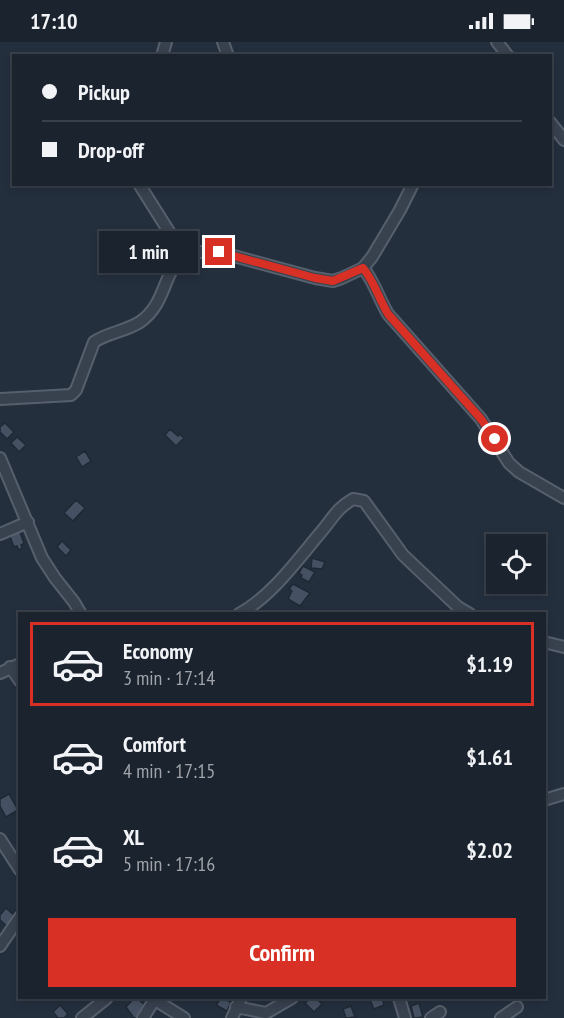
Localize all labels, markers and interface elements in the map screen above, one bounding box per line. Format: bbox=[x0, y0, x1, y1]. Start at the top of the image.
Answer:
text: 17:10 bbox=[30, 7, 78, 35]
text: Pickup bbox=[78, 78, 130, 106]
text: Drop-off bbox=[78, 136, 144, 164]
callout: 1 min bbox=[99, 231, 198, 273]
route end bbox=[205, 238, 232, 265]
text: 1 min bbox=[128, 239, 169, 265]
route start bbox=[481, 425, 508, 452]
map controls bbox=[486, 534, 546, 594]
button: locate bbox=[486, 534, 546, 594]
icon: car bbox=[51, 637, 105, 691]
text: Economy bbox=[123, 637, 193, 665]
text: $1.19 bbox=[466, 650, 513, 678]
text: 3 min · 17:14 bbox=[123, 665, 215, 691]
icon: car bbox=[51, 730, 105, 784]
text: Comfort bbox=[123, 730, 186, 758]
text: $1.61 bbox=[466, 743, 513, 771]
text: 4 min · 17:15 bbox=[123, 758, 215, 784]
icon: car bbox=[51, 823, 105, 877]
text: XL bbox=[123, 823, 144, 851]
text: $2.02 bbox=[466, 836, 513, 864]
text: 5 min · 17:16 bbox=[123, 851, 215, 877]
button: Confirm bbox=[48, 918, 516, 987]

